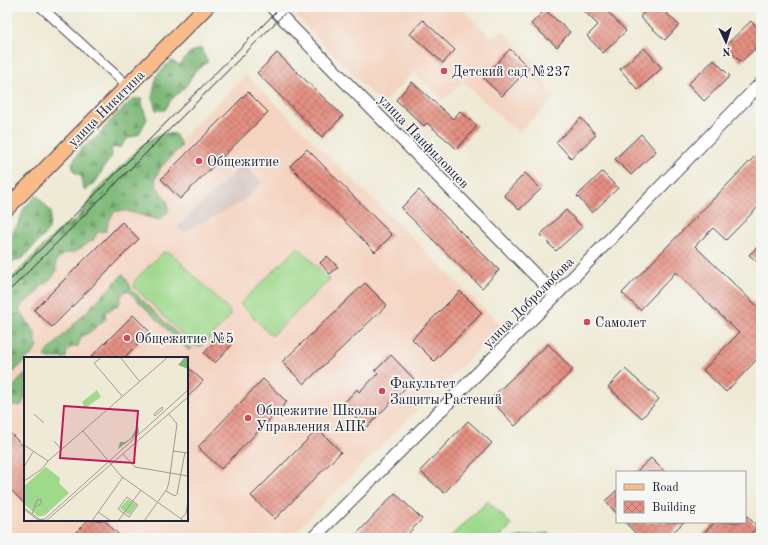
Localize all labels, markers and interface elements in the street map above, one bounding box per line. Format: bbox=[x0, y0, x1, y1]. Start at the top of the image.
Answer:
north arrow bbox=[706, 22, 746, 62]
text: N bbox=[721, 45, 731, 56]
place label: Детский сад №237 bbox=[452, 65, 571, 79]
marker: Детский сад №237 bbox=[439, 66, 449, 76]
street label: улица Никитина bbox=[66, 68, 148, 150]
street label: улица Панфиловцев bbox=[375, 92, 471, 192]
place label: Общежитие bbox=[207, 155, 279, 169]
marker: Общежитие bbox=[194, 156, 204, 166]
street label: улица Добролюбова bbox=[481, 255, 577, 351]
place label: Самолет bbox=[595, 316, 647, 330]
marker: Самолет bbox=[582, 317, 592, 327]
place label: Общежитие №5 bbox=[135, 332, 234, 346]
marker: Общежитие №5 bbox=[122, 333, 132, 343]
inset map bbox=[24, 357, 188, 521]
place label: Факультет Защиты Растений bbox=[390, 377, 502, 407]
marker: Факультет Защиты Растений bbox=[377, 386, 387, 396]
place label: Общежитие Школы Управления АПК bbox=[256, 404, 378, 434]
marker: Общежитие Школы Управления АПК bbox=[243, 413, 253, 423]
legend bbox=[616, 471, 746, 523]
text: Road bbox=[652, 482, 679, 494]
text: Building bbox=[652, 502, 696, 514]

